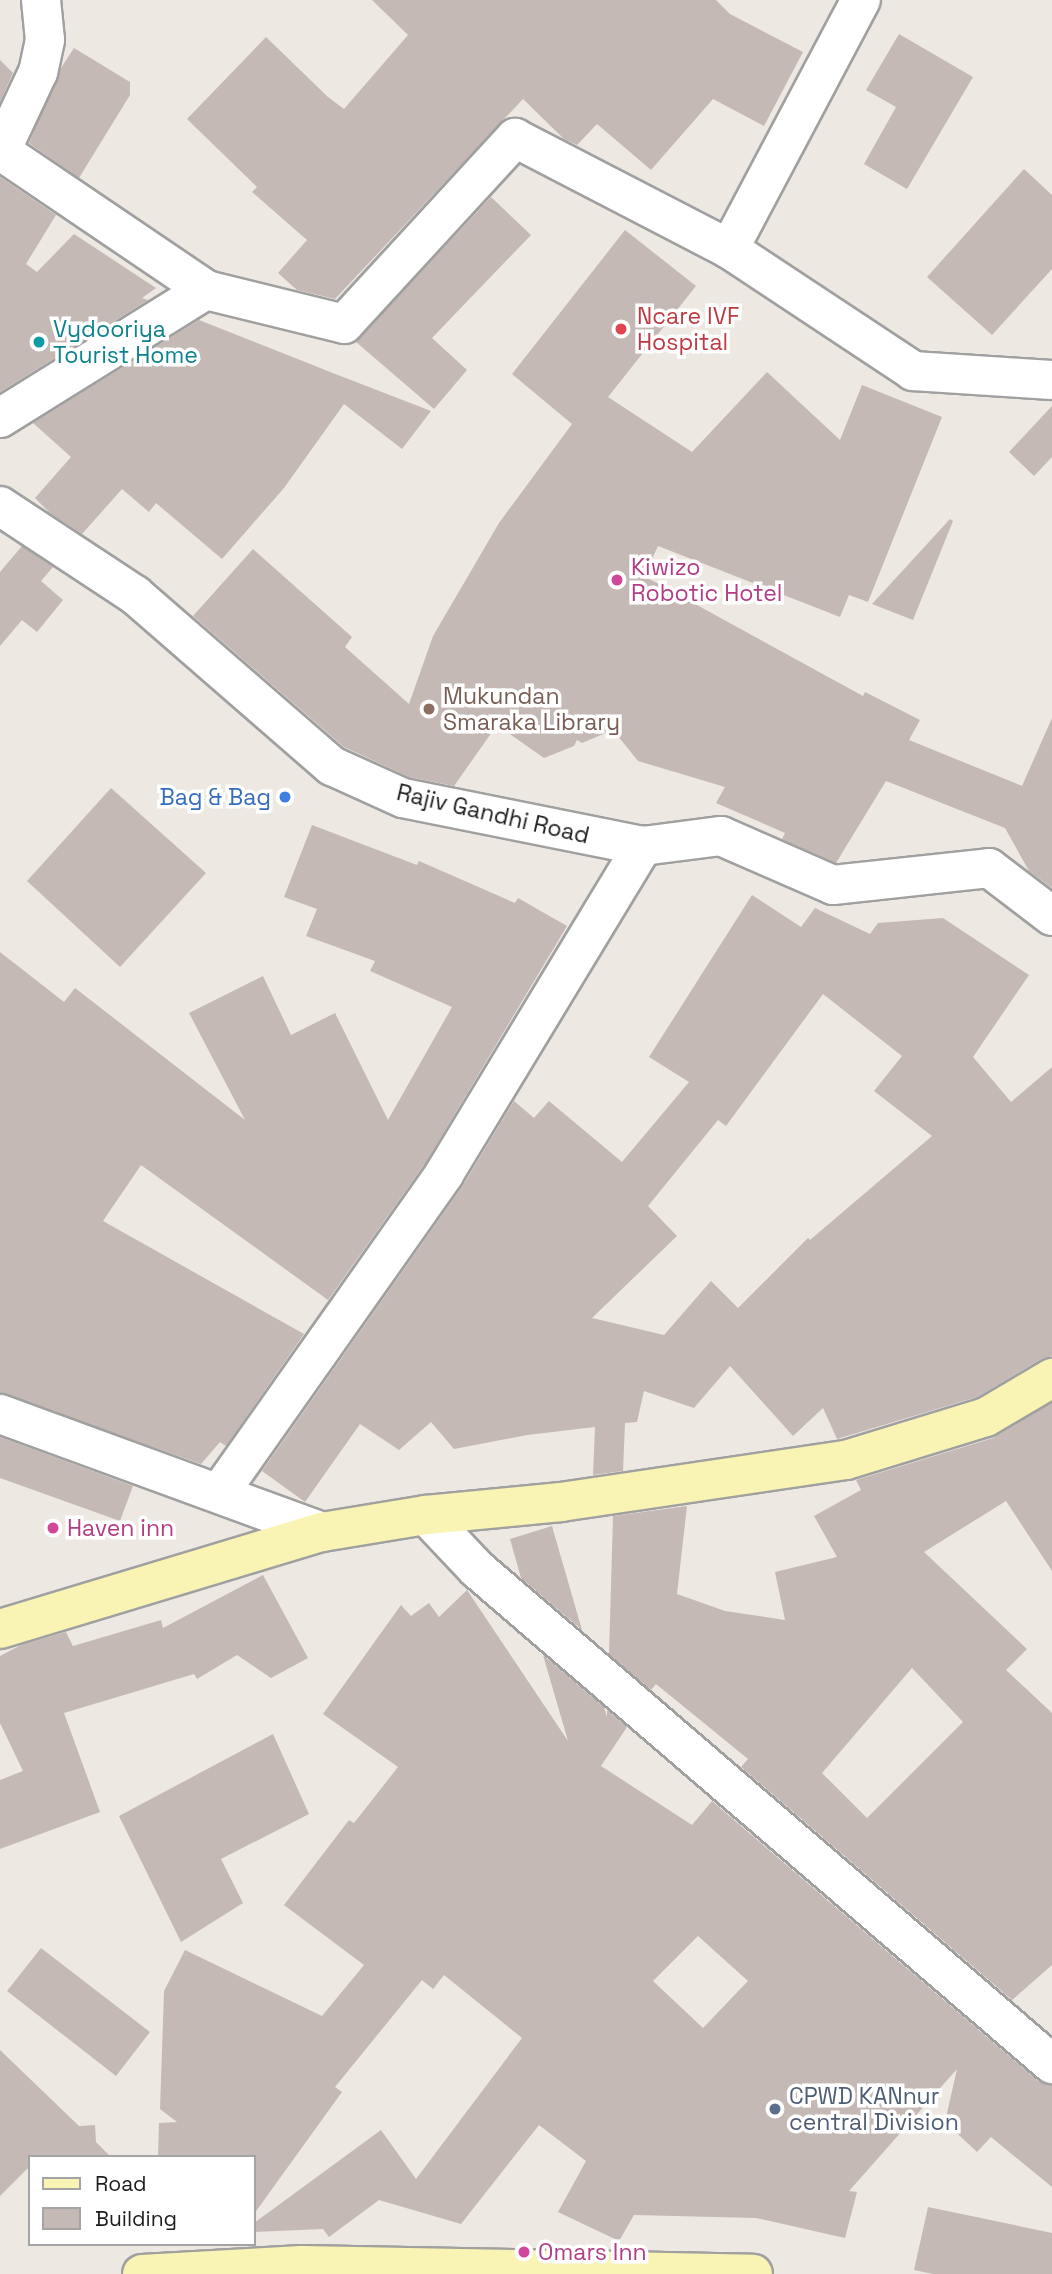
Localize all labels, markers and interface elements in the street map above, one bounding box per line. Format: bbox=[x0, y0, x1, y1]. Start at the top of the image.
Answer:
place label: Ncare IVF Hospital bbox=[637, 302, 739, 356]
place label: Vydooriya Tourist Home bbox=[53, 315, 198, 369]
marker: Ncare IVF Hospital bbox=[611, 319, 631, 339]
marker: Vydooriya Tourist Home bbox=[31, 334, 47, 350]
place label: Kiwizo Robotic Hotel bbox=[631, 553, 782, 607]
marker: Kiwizo Robotic Hotel bbox=[609, 572, 625, 588]
place label: Mukundan Smaraka Library bbox=[443, 682, 620, 736]
marker: Mukundan Smaraka Library bbox=[421, 701, 437, 717]
street label: Rajiv Gandhi Road bbox=[394, 778, 592, 850]
place label: Bag & Bag bbox=[160, 783, 271, 811]
marker: Bag & Bag bbox=[277, 789, 293, 805]
place label: Haven inn bbox=[67, 1514, 174, 1542]
marker: Haven inn bbox=[45, 1520, 61, 1536]
place label: CPWD KANnur central Division bbox=[789, 2082, 959, 2136]
marker: CPWD KANnur central Division bbox=[767, 2101, 783, 2117]
legend bbox=[28, 2155, 256, 2246]
text: Road bbox=[95, 2170, 147, 2197]
text: Building bbox=[95, 2205, 177, 2232]
place label: Omars Inn bbox=[538, 2238, 647, 2266]
marker: Omars Inn bbox=[516, 2244, 532, 2260]

